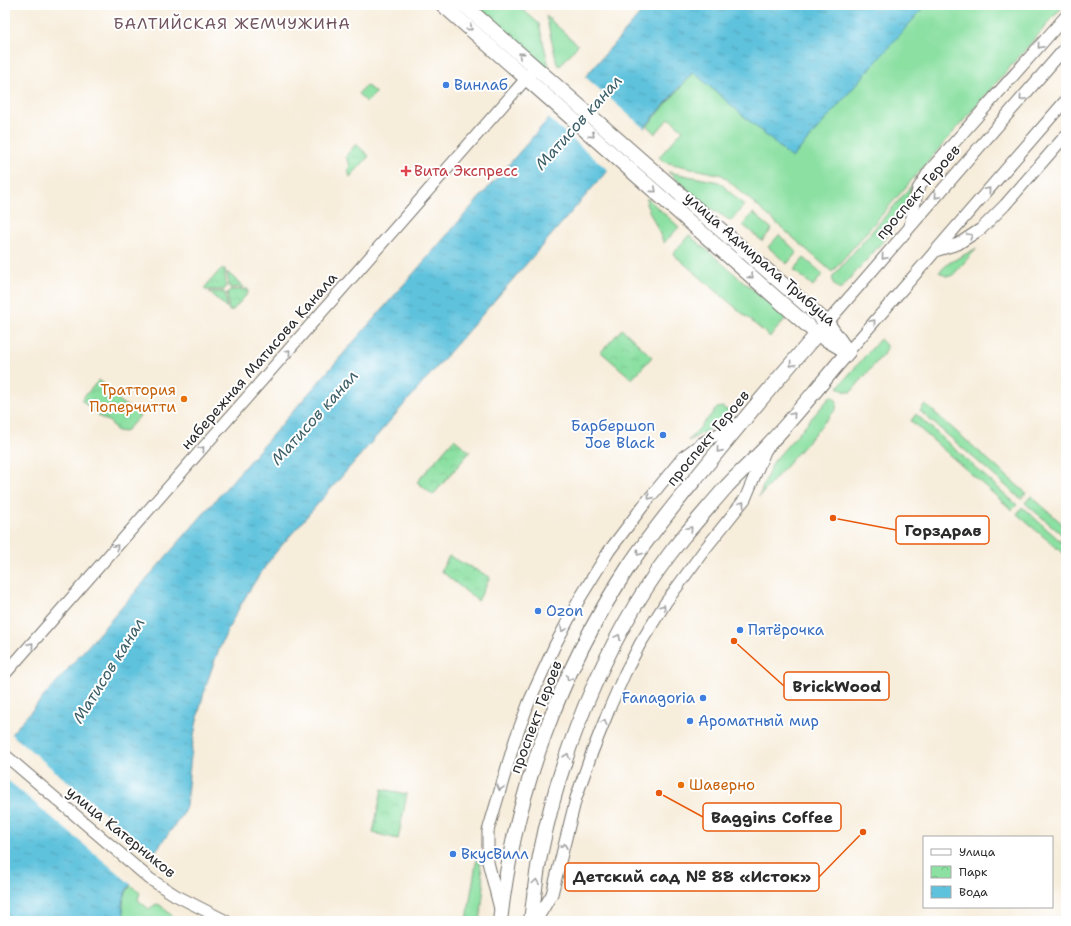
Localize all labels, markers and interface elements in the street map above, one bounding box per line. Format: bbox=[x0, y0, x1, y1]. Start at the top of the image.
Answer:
district label: БАЛТИЙСКАЯ ЖЕМЧУЖИНА bbox=[113, 13, 351, 34]
one-way arrow bbox=[465, 24, 473, 31]
one-way arrow bbox=[1038, 41, 1045, 48]
one-way arrow bbox=[518, 52, 526, 60]
water label: Матисов канал bbox=[530, 70, 627, 174]
place label: Винлаб bbox=[454, 75, 508, 95]
marker: Винлаб bbox=[441, 80, 451, 90]
one-way arrow bbox=[1020, 93, 1027, 101]
one-way arrow bbox=[587, 130, 595, 137]
street label: проспект Героев bbox=[871, 140, 965, 244]
place label: Вита Экспресс bbox=[414, 161, 518, 181]
marker: Вита Экспресс bbox=[401, 166, 411, 176]
one-way arrow bbox=[649, 185, 657, 192]
one-way arrow bbox=[983, 187, 990, 195]
street label: улица Адмирала Трибуца bbox=[680, 188, 841, 331]
one-way arrow bbox=[935, 192, 942, 199]
one-way arrow bbox=[966, 233, 973, 241]
one-way arrow bbox=[881, 253, 888, 260]
street label: набережная Матисова Канала bbox=[176, 268, 342, 454]
one-way arrow bbox=[747, 271, 754, 278]
one-way arrow bbox=[869, 319, 876, 327]
one-way arrow bbox=[283, 349, 290, 356]
one-way arrow bbox=[790, 359, 797, 367]
water label: Матисов канал bbox=[266, 365, 363, 469]
place label: Траттория Поперчитти bbox=[89, 380, 176, 417]
street label: проспект Героев bbox=[662, 386, 754, 490]
marker: Траттория Поперчитти bbox=[179, 394, 189, 404]
one-way arrow bbox=[789, 413, 796, 420]
place label: Барбершоп Joe Black bbox=[571, 416, 655, 453]
marker: Барбершоп Joe Black bbox=[658, 430, 668, 440]
one-way arrow bbox=[716, 446, 723, 453]
one-way arrow bbox=[197, 447, 204, 454]
one-way arrow bbox=[648, 492, 655, 500]
one-way arrow bbox=[737, 501, 745, 508]
callout: Горздрав bbox=[896, 516, 989, 544]
text: Горздрав bbox=[904, 520, 982, 541]
one-way arrow bbox=[686, 526, 693, 534]
one-way arrow bbox=[112, 544, 119, 552]
one-way arrow bbox=[637, 548, 644, 555]
place label: Ozon bbox=[546, 601, 583, 621]
one-way arrow bbox=[658, 604, 666, 611]
marker: Ozon bbox=[533, 606, 543, 616]
water label: Матисов канал bbox=[67, 613, 149, 727]
place label: Пятёрочка bbox=[748, 620, 825, 640]
one-way arrow bbox=[561, 625, 568, 632]
marker: Пятёрочка bbox=[735, 625, 745, 635]
one-way arrow bbox=[614, 634, 621, 641]
one-way arrow bbox=[26, 642, 33, 650]
street label: проспект Героев bbox=[505, 658, 567, 776]
callout: BrickWood bbox=[784, 672, 889, 700]
one-way arrow bbox=[565, 674, 573, 681]
text: BrickWood bbox=[793, 676, 881, 697]
place label: Fanagoria bbox=[622, 688, 696, 708]
marker: Fanagoria bbox=[698, 693, 708, 703]
place label: Ароматный мир bbox=[698, 711, 819, 731]
marker: Ароматный мир bbox=[685, 716, 695, 726]
one-way arrow bbox=[599, 719, 607, 726]
one-way arrow bbox=[562, 753, 571, 760]
place label: Шаверно bbox=[689, 775, 755, 795]
marker: Шаверно bbox=[676, 780, 686, 790]
street label: улица Катерников bbox=[62, 782, 180, 882]
one-way arrow bbox=[496, 785, 505, 792]
callout: Baggins Coffee bbox=[703, 803, 841, 831]
text: Baggins Coffee bbox=[711, 807, 833, 828]
legend bbox=[923, 836, 1053, 908]
one-way arrow bbox=[559, 843, 567, 849]
place label: ВкусВилл bbox=[461, 844, 529, 864]
text: Улица bbox=[959, 844, 996, 860]
marker: ВкусВилл bbox=[448, 849, 458, 859]
callout: Детский сад № 88 «Исток» bbox=[565, 863, 819, 891]
text: Парк bbox=[959, 864, 988, 880]
text: Детский сад № 88 «Исток» bbox=[573, 866, 811, 887]
one-way arrow bbox=[531, 879, 540, 885]
text: Вода bbox=[959, 884, 988, 900]

